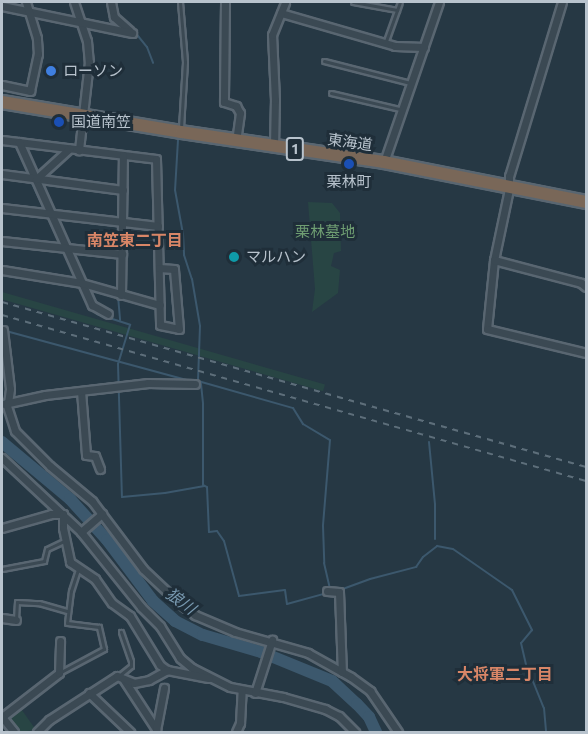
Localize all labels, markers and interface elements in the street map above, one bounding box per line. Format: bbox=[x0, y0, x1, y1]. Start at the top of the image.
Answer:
place label: ローソン bbox=[63, 62, 123, 80]
marker: ローソン bbox=[44, 64, 58, 78]
place label: 国道南笠 bbox=[71, 113, 131, 131]
marker: 国道南笠 bbox=[52, 115, 66, 129]
street label: 東海道 bbox=[326, 130, 374, 154]
road number: 1 bbox=[284, 138, 306, 160]
marker: 栗林町 bbox=[342, 157, 356, 171]
place label: 栗林町 bbox=[327, 173, 371, 191]
park label: 栗林墓地 bbox=[295, 223, 355, 241]
district label: 南笠東二丁目 bbox=[87, 230, 183, 250]
place label: マルハン bbox=[246, 248, 306, 266]
marker: マルハン bbox=[227, 250, 241, 264]
water label: 狼川 bbox=[162, 584, 200, 618]
district label: 大将軍二丁目 bbox=[457, 664, 553, 684]

